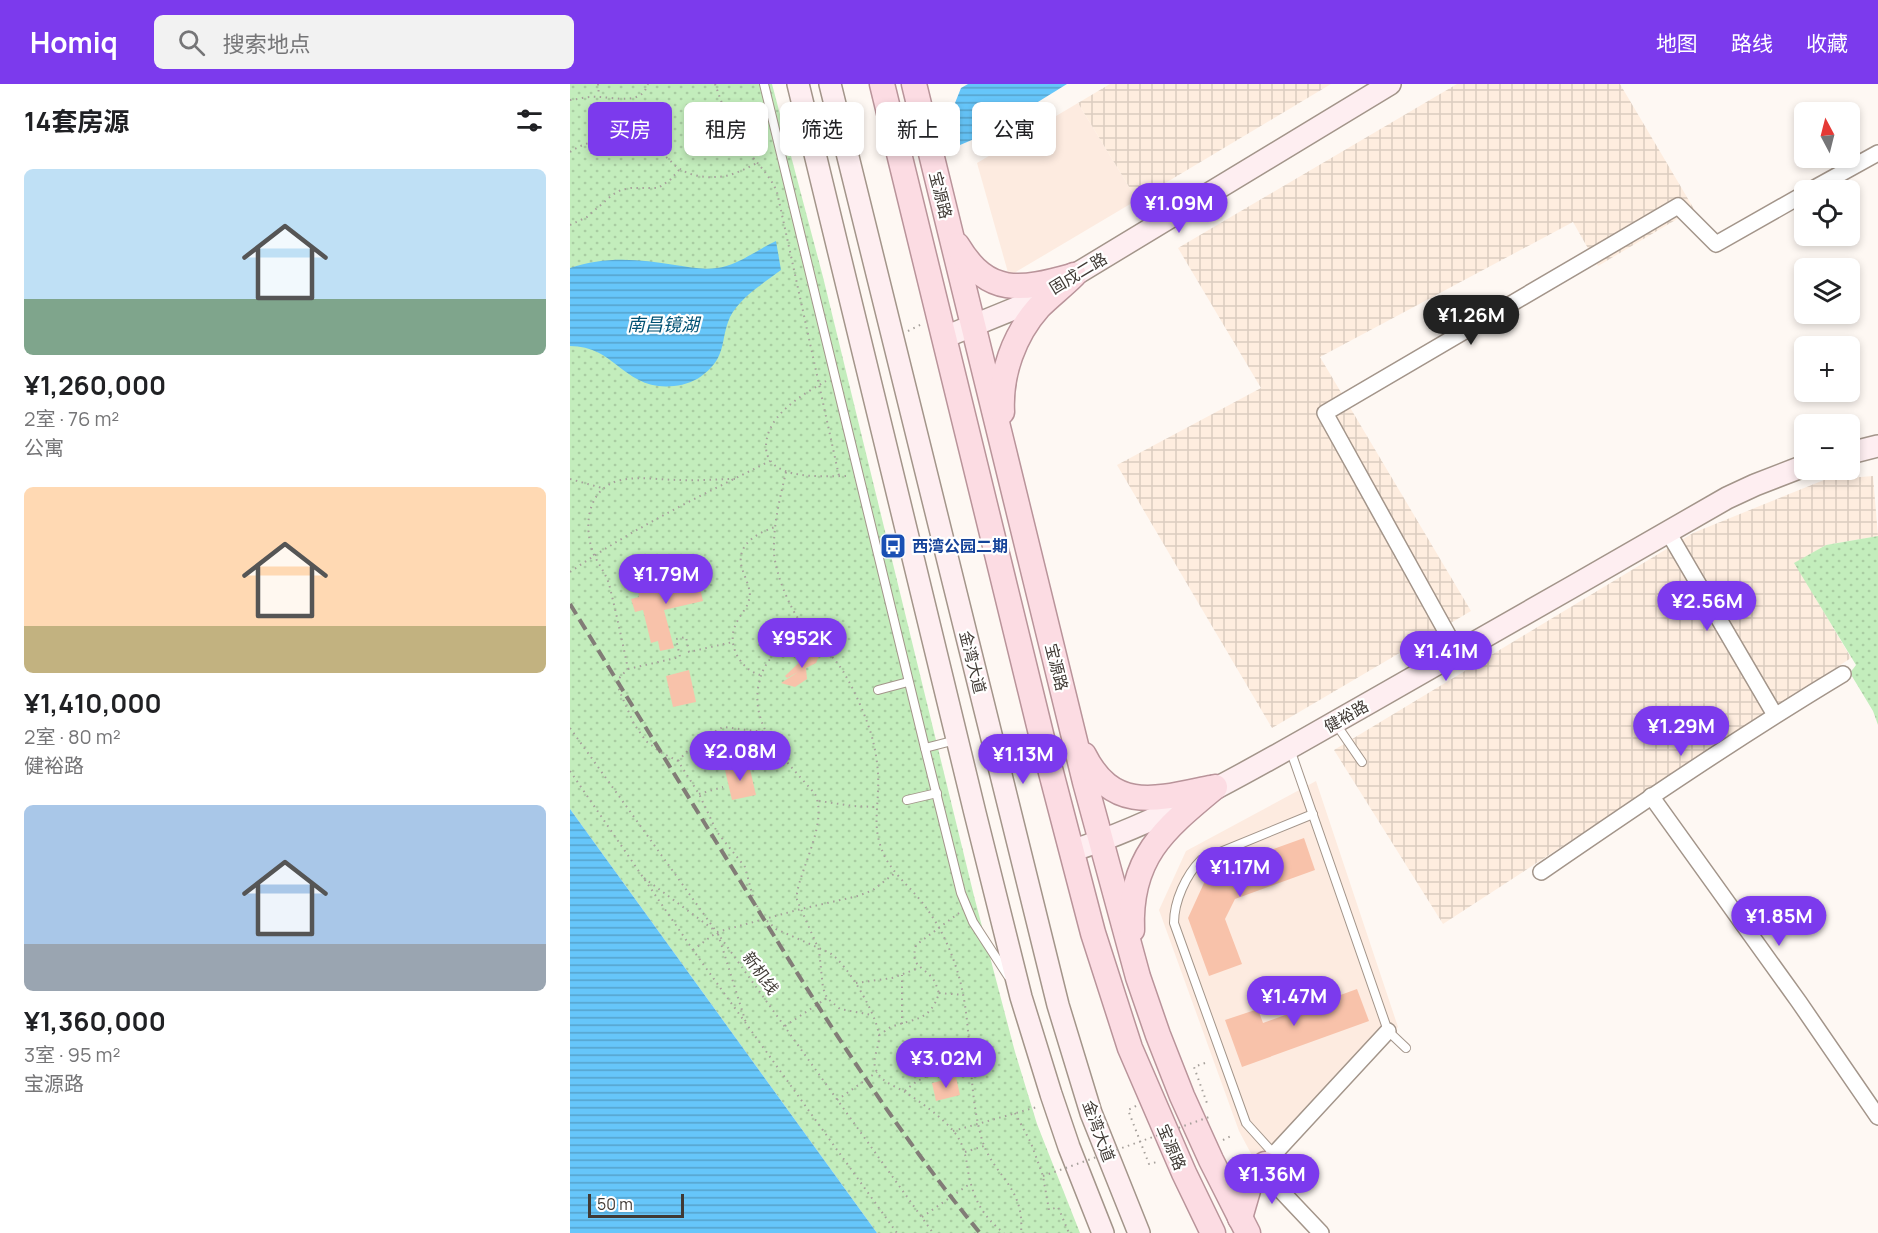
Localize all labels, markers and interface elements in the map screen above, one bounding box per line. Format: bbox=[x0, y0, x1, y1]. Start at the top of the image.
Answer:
search box bbox=[154, 15, 574, 69]
text: Homiq bbox=[30, 23, 118, 61]
icon: search bbox=[175, 26, 208, 59]
text: 搜索地点 bbox=[223, 29, 311, 59]
text: 地图 bbox=[1656, 29, 1698, 57]
text: 路线 bbox=[1731, 29, 1773, 57]
text: 收藏 bbox=[1806, 29, 1848, 57]
chip: 买房 bbox=[588, 102, 672, 156]
chip: 租房 bbox=[684, 102, 768, 156]
chip: 筛选 bbox=[780, 102, 864, 156]
chip: 新上 bbox=[876, 102, 960, 156]
chip: 公寓 bbox=[972, 102, 1056, 156]
north arrow bbox=[1794, 102, 1860, 168]
map controls bbox=[1794, 102, 1860, 480]
text: 14套房源 bbox=[24, 103, 129, 139]
icon: filters bbox=[513, 104, 546, 137]
street label: 宝源路 bbox=[925, 169, 957, 221]
button: locate bbox=[1794, 180, 1860, 246]
pin: ¥1.09M bbox=[1130, 183, 1228, 234]
text: ¥1.09M bbox=[1145, 189, 1213, 216]
icon: home bbox=[231, 208, 339, 316]
street label: 固戍二路 bbox=[1045, 247, 1111, 299]
button: layers bbox=[1794, 258, 1860, 324]
pin: ¥1.26M bbox=[1422, 295, 1520, 346]
text: ¥1.26M bbox=[1437, 301, 1505, 328]
water label: 南昌镜湖 bbox=[627, 312, 702, 336]
button: + bbox=[1794, 336, 1860, 402]
text: ¥1,260,000 bbox=[24, 367, 166, 403]
text: 2室 · 76 m² bbox=[24, 405, 119, 432]
button: − bbox=[1794, 414, 1860, 480]
text: 公寓 bbox=[24, 434, 64, 461]
icon: home bbox=[231, 526, 339, 634]
bus stop icon: 西湾公园二期 bbox=[878, 531, 908, 561]
place label: 西湾公园二期 bbox=[912, 535, 1008, 557]
pin: ¥1.79M bbox=[617, 554, 715, 605]
text: ¥1.79M bbox=[633, 560, 699, 587]
pin: ¥2.56M bbox=[1658, 581, 1756, 632]
text: ¥2.56M bbox=[1671, 587, 1743, 614]
pin: ¥952K bbox=[760, 618, 844, 669]
text: ¥952K bbox=[772, 624, 832, 651]
street label: 金湾大道 bbox=[955, 628, 991, 696]
pin: ¥1.41M bbox=[1397, 631, 1495, 682]
text: ¥1.41M bbox=[1414, 637, 1478, 664]
street label: 宝源路 bbox=[1041, 641, 1073, 693]
text: ¥1,410,000 bbox=[24, 685, 162, 721]
street label: 健裕路 bbox=[1320, 694, 1372, 738]
pin: ¥1.29M bbox=[1632, 706, 1730, 757]
text: ¥1.29M bbox=[1647, 712, 1715, 739]
text: 2室 · 80 m² bbox=[24, 723, 121, 750]
pin: ¥2.08M bbox=[691, 731, 789, 782]
pin: ¥1.13M bbox=[974, 734, 1072, 785]
text: ¥2.08M bbox=[704, 737, 776, 764]
text: ¥1.13M bbox=[992, 740, 1054, 767]
text: 健裕路 bbox=[24, 752, 84, 779]
icon: home bbox=[231, 844, 339, 952]
pin: ¥1.17M bbox=[1191, 847, 1289, 898]
text: ¥1.17M bbox=[1210, 853, 1270, 880]
pin: ¥1.85M bbox=[1730, 896, 1828, 947]
text: ¥1.85M bbox=[1745, 902, 1813, 929]
street label: 新机线 bbox=[738, 947, 784, 999]
pin: ¥1.47M bbox=[1245, 976, 1343, 1027]
text: ¥1.47M bbox=[1261, 982, 1327, 1009]
text: ¥1,360,000 bbox=[24, 1003, 166, 1039]
pin: ¥3.02M bbox=[897, 1038, 995, 1089]
text: 3室 · 95 m² bbox=[24, 1041, 121, 1068]
text: ¥3.02M bbox=[910, 1044, 982, 1071]
text: 宝源路 bbox=[24, 1070, 84, 1097]
street label: 金湾大道 bbox=[1078, 1097, 1120, 1165]
street label: 宝源路 bbox=[1152, 1121, 1192, 1173]
pin: ¥1.36M bbox=[1223, 1154, 1321, 1205]
text: ¥1.36M bbox=[1238, 1160, 1306, 1187]
scale bar bbox=[588, 1191, 684, 1218]
text: 50 m bbox=[597, 1193, 633, 1215]

